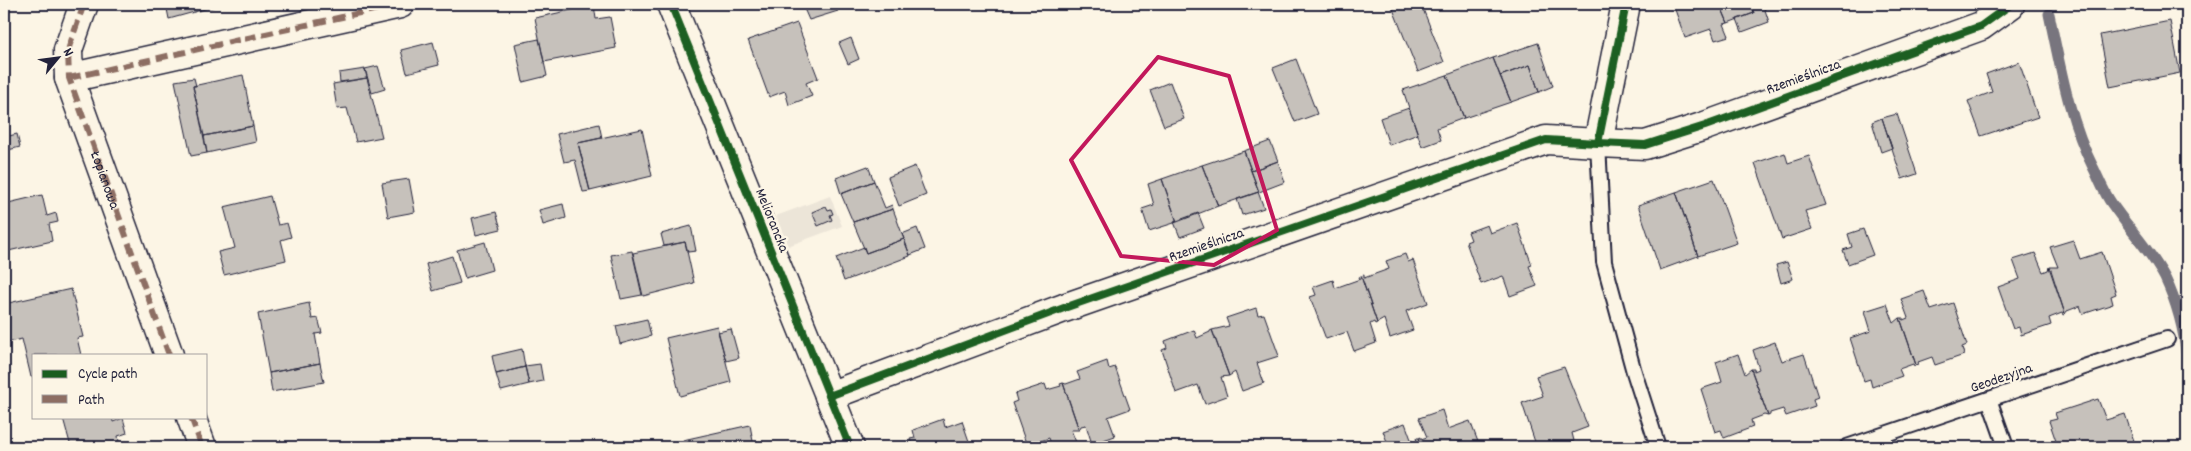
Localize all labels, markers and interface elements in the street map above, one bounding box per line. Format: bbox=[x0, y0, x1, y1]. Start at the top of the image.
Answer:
north arrow bbox=[32, 32, 82, 82]
text: N bbox=[57, 45, 78, 61]
street label: Rzemieślnicza bbox=[1763, 54, 1845, 102]
street label: Łopianowa bbox=[83, 148, 125, 213]
street label: Meliorancka bbox=[748, 186, 794, 257]
street label: Rzemieślnicza bbox=[1166, 223, 1248, 269]
legend bbox=[32, 354, 208, 418]
street label: Geodezyjna bbox=[1968, 358, 2036, 400]
text: Cycle path bbox=[78, 364, 138, 386]
text: Path bbox=[78, 390, 104, 412]

